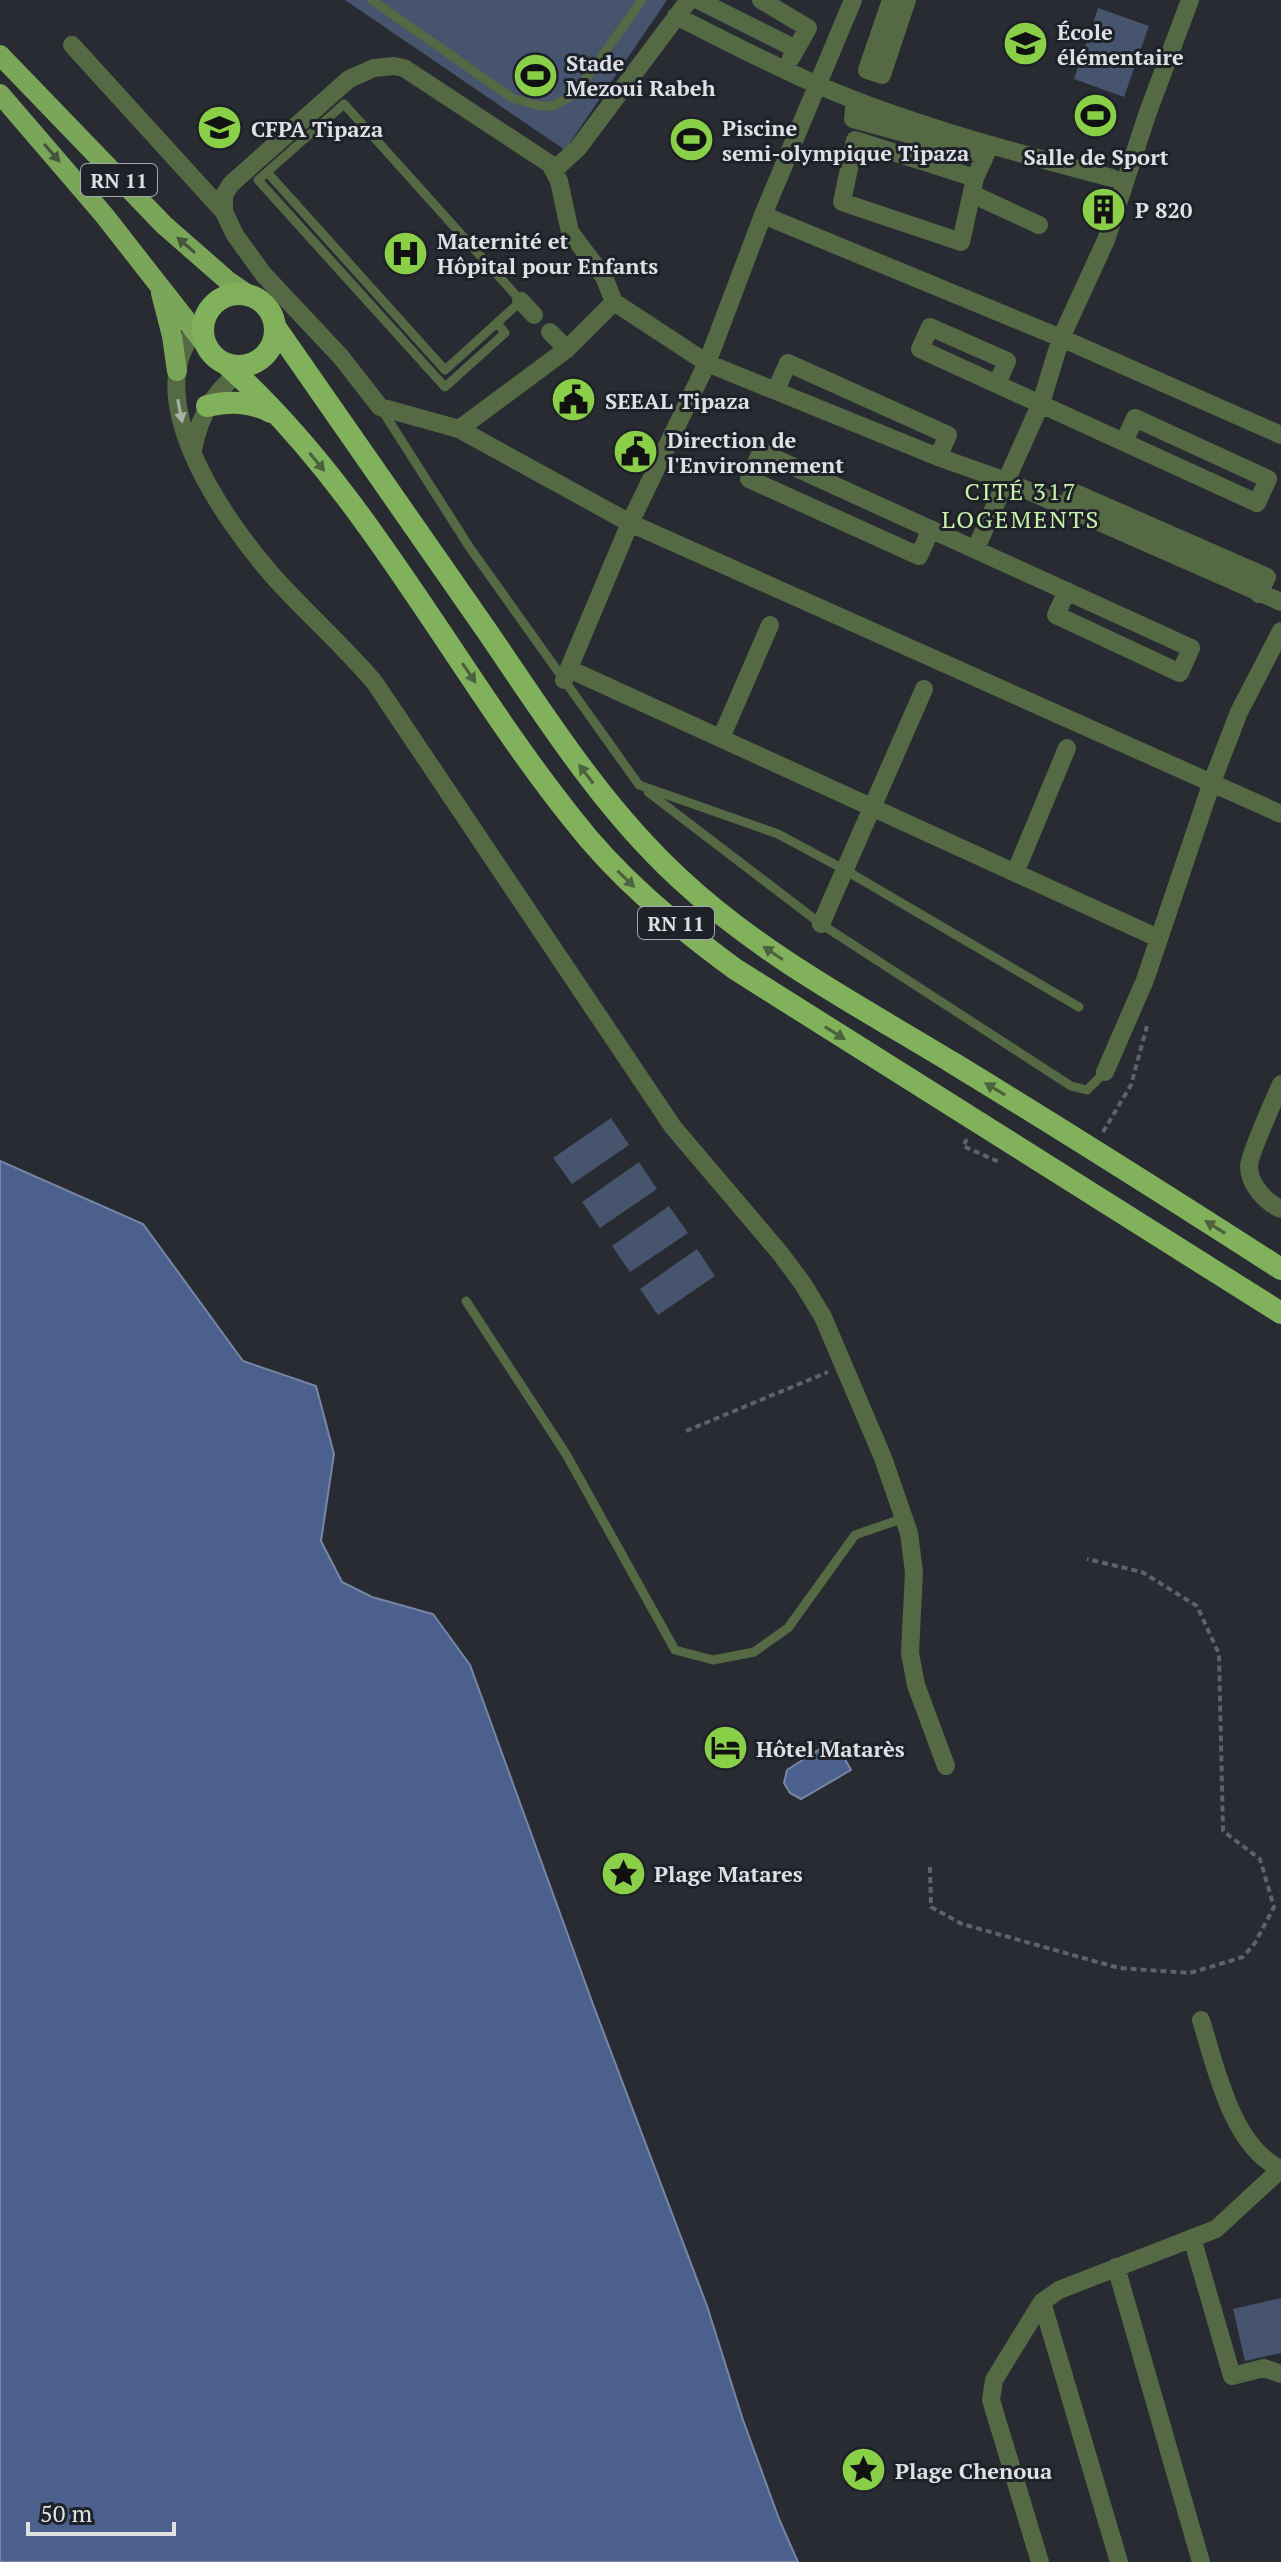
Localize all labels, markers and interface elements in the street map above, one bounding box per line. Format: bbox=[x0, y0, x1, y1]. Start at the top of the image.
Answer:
place label: École élémentaire bbox=[1057, 17, 1184, 71]
school or university icon: École élémentaire bbox=[1002, 20, 1050, 68]
place label: Stade Mezoui Rabeh bbox=[566, 48, 716, 102]
sports icon: Stade Mezoui Rabeh bbox=[511, 51, 559, 99]
sports icon: Salle de Sport bbox=[1072, 91, 1120, 139]
school or university icon: CFPA Tipaza bbox=[196, 104, 244, 152]
place label: Piscine semi-olympique Tipaza bbox=[722, 113, 969, 167]
place label: CFPA Tipaza bbox=[251, 114, 383, 143]
sports icon: Piscine semi-olympique Tipaza bbox=[667, 116, 715, 164]
place label: Salle de Sport bbox=[1024, 142, 1169, 171]
one-way arrow bbox=[42, 143, 60, 162]
road number: RN 11 bbox=[81, 164, 157, 196]
building icon: P 820 bbox=[1080, 185, 1128, 233]
place label: P 820 bbox=[1135, 195, 1192, 224]
place label: Maternité et Hôpital pour Enfants bbox=[437, 226, 658, 280]
hospital icon: Maternité et Hôpital pour Enfants bbox=[382, 229, 430, 277]
one-way arrow bbox=[177, 237, 197, 254]
public building icon: SEEAL Tipaza bbox=[550, 376, 598, 424]
place label: SEEAL Tipaza bbox=[605, 386, 750, 415]
one-way arrow bbox=[174, 399, 186, 424]
place label: Direction de l'Environnement bbox=[667, 425, 844, 479]
public building icon: Direction de l'Environnement bbox=[612, 428, 660, 476]
one-way arrow bbox=[308, 452, 325, 472]
district label: CITÉ 317 LOGEMENTS bbox=[942, 475, 1100, 535]
one-way arrow bbox=[461, 662, 476, 684]
one-way arrow bbox=[579, 764, 595, 784]
one-way arrow bbox=[616, 869, 635, 888]
road number: RN 11 bbox=[638, 907, 714, 939]
one-way arrow bbox=[763, 946, 784, 961]
one-way arrow bbox=[824, 1026, 846, 1040]
one-way arrow bbox=[984, 1082, 1006, 1096]
one-way arrow bbox=[1204, 1220, 1226, 1234]
hotel icon: Hôtel Matarès bbox=[701, 1724, 749, 1772]
place label: Hôtel Matarès bbox=[756, 1734, 905, 1763]
place icon: Plage Matares bbox=[599, 1849, 647, 1897]
place label: Plage Matares bbox=[654, 1859, 803, 1888]
place icon: Plage Chenoua bbox=[840, 2446, 888, 2494]
place label: Plage Chenoua bbox=[895, 2456, 1052, 2485]
scale bar bbox=[28, 2486, 174, 2536]
text: 50 m bbox=[40, 2497, 92, 2529]

